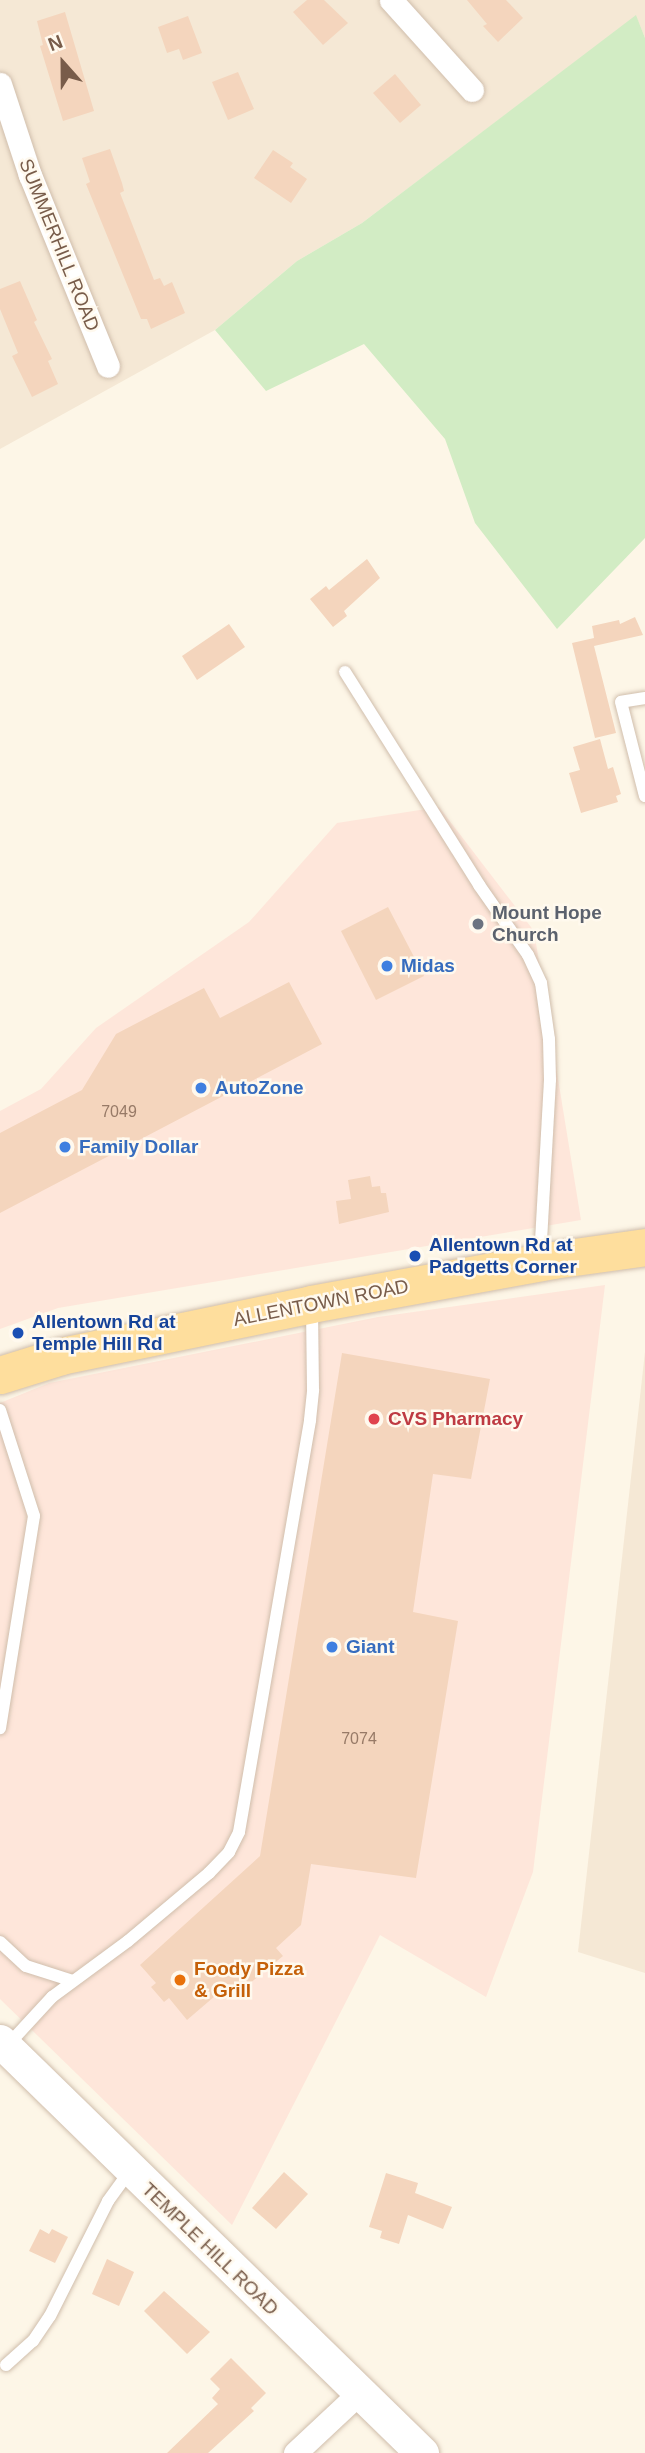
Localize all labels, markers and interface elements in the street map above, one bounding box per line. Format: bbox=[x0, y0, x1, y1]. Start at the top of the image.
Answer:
north arrow bbox=[28, 28, 98, 98]
text: N bbox=[45, 31, 65, 55]
street label: SUMMERHILL ROAD bbox=[14, 155, 104, 335]
place label: Mount Hope Church bbox=[492, 902, 602, 946]
marker: Mount Hope Church bbox=[470, 916, 486, 932]
place label: Midas bbox=[401, 955, 455, 977]
marker: Midas bbox=[379, 958, 395, 974]
place label: AutoZone bbox=[215, 1077, 304, 1099]
marker: AutoZone bbox=[193, 1080, 209, 1096]
house number: 7049 bbox=[101, 1102, 137, 1122]
place label: Family Dollar bbox=[79, 1136, 198, 1158]
marker: Family Dollar bbox=[57, 1139, 73, 1155]
place label: Allentown Rd at Padgetts Corner bbox=[429, 1234, 577, 1278]
marker: Allentown Rd at Padgetts Corner bbox=[407, 1248, 423, 1264]
street label: ALLENTOWN ROAD bbox=[231, 1275, 411, 1331]
place label: Allentown Rd at Temple Hill Rd bbox=[32, 1311, 176, 1355]
marker: Allentown Rd at Temple Hill Rd bbox=[10, 1325, 26, 1341]
place label: CVS Pharmacy bbox=[388, 1408, 523, 1430]
marker: CVS Pharmacy bbox=[366, 1411, 382, 1427]
place label: Giant bbox=[346, 1636, 395, 1658]
marker: Giant bbox=[324, 1639, 340, 1655]
house number: 7074 bbox=[341, 1729, 377, 1749]
place label: Foody Pizza & Grill bbox=[194, 1958, 304, 2002]
marker: Foody Pizza & Grill bbox=[172, 1972, 188, 1988]
street label: TEMPLE HILL ROAD bbox=[137, 2178, 283, 2320]

